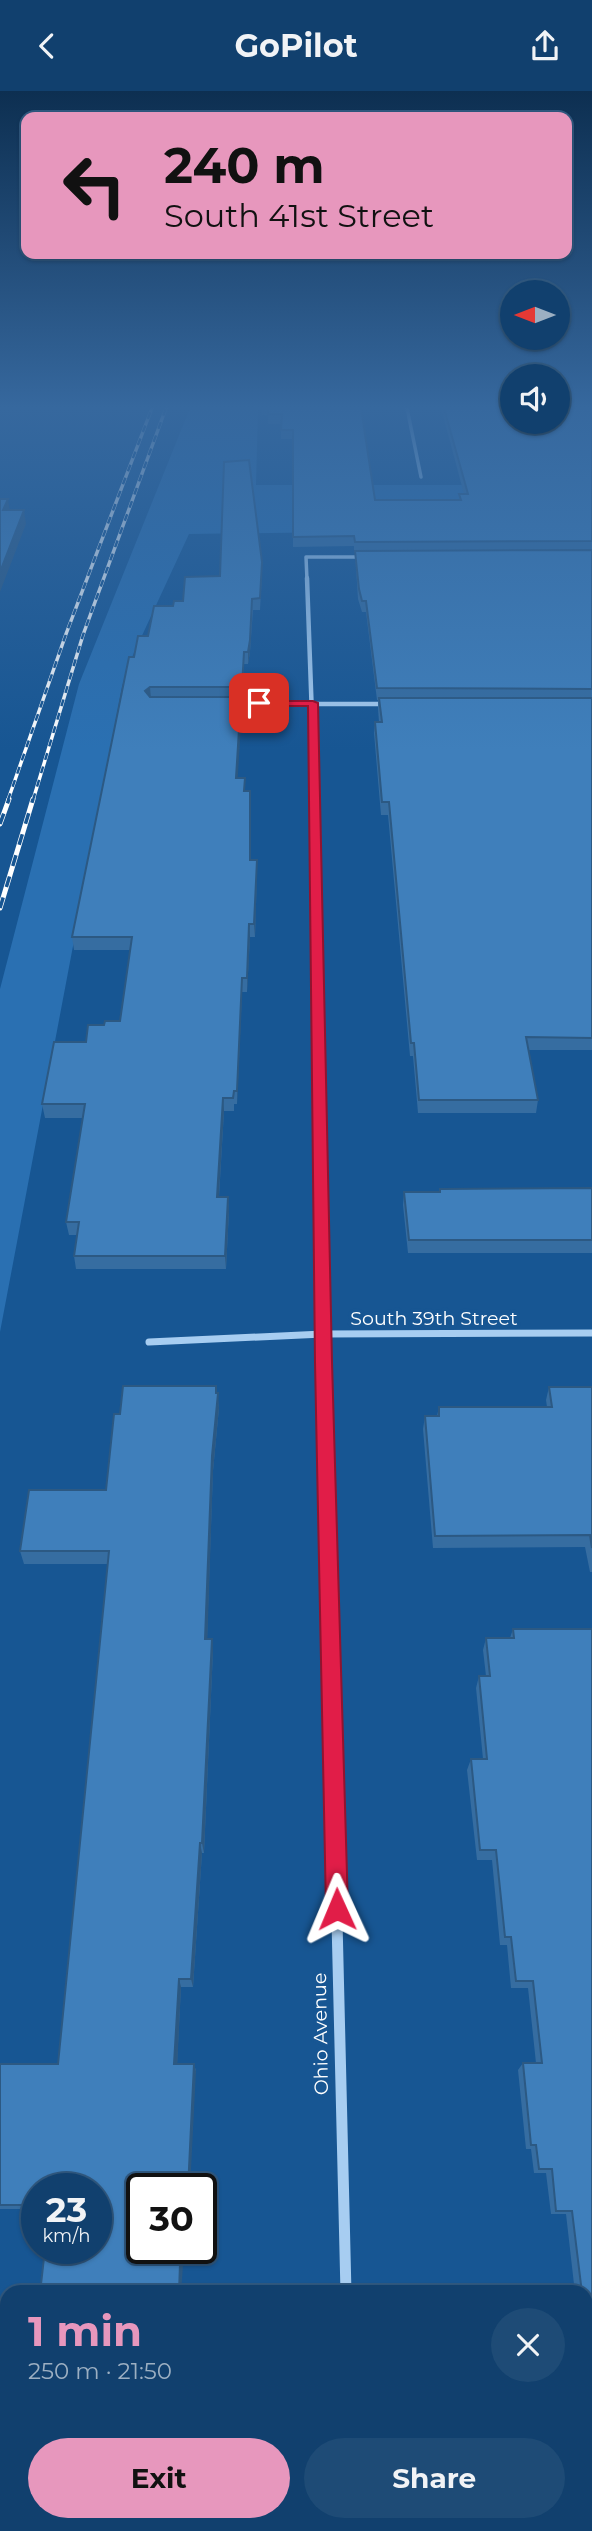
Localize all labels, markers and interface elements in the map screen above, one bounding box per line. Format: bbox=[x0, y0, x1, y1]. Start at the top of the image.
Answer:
text: GoPilot bbox=[234, 26, 358, 65]
icon: back bbox=[28, 27, 66, 65]
icon: share bbox=[526, 27, 564, 65]
text: 240 m bbox=[164, 136, 325, 195]
icon: left bbox=[49, 140, 140, 231]
text: South 41st Street bbox=[164, 196, 434, 235]
north arrow bbox=[500, 280, 570, 350]
map controls bbox=[500, 280, 570, 434]
button: sound bbox=[500, 364, 570, 434]
pin bbox=[229, 673, 289, 733]
icon: arrive bbox=[240, 684, 278, 722]
street label: South 39th Street bbox=[350, 1307, 518, 1330]
position arrow bbox=[300, 1872, 374, 1946]
street label: Ohio Avenue bbox=[308, 1973, 333, 2095]
speed limit sign: 30 bbox=[126, 2173, 217, 2264]
text: 23 bbox=[46, 2188, 87, 2231]
text: km/h bbox=[42, 2225, 91, 2247]
text: 1 min bbox=[28, 2305, 142, 2357]
button: close bbox=[491, 2308, 565, 2382]
text: 250 m · 21:50 bbox=[28, 2357, 172, 2385]
button: Exit bbox=[28, 2438, 290, 2518]
button: Share bbox=[304, 2438, 565, 2518]

